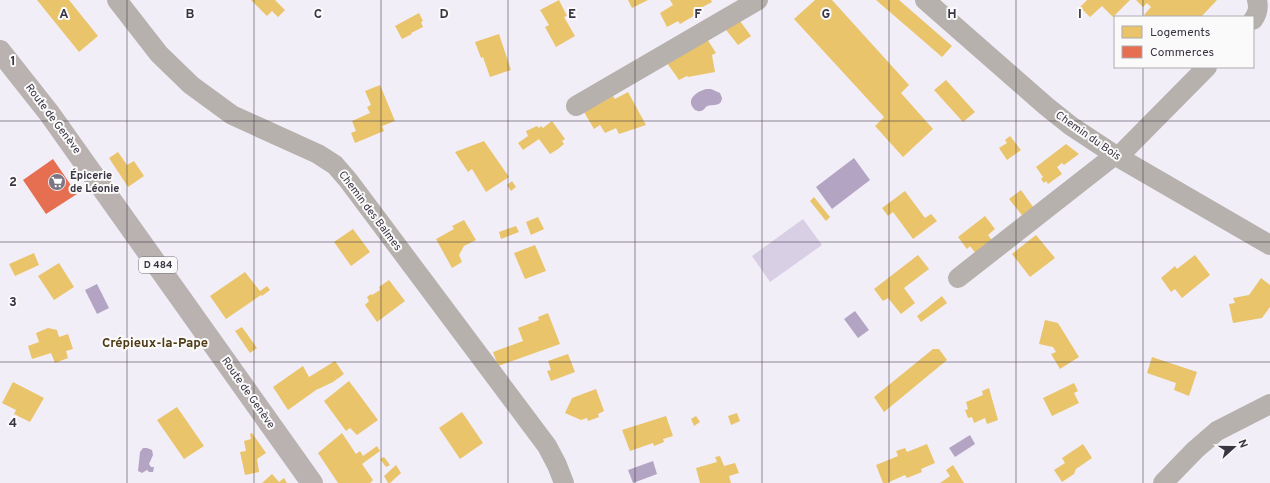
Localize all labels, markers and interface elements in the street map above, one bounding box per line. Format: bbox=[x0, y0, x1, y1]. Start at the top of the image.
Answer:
text: A bbox=[59, 7, 69, 23]
text: B bbox=[186, 7, 195, 23]
text: C bbox=[314, 7, 322, 23]
text: D bbox=[439, 7, 449, 23]
text: E bbox=[568, 7, 576, 23]
text: F bbox=[694, 7, 702, 23]
text: G bbox=[822, 7, 831, 23]
text: H bbox=[947, 7, 957, 23]
text: I bbox=[1078, 7, 1082, 23]
legend bbox=[1114, 16, 1254, 68]
text: Logements bbox=[1150, 25, 1210, 41]
text: Commerces bbox=[1150, 45, 1214, 61]
text: 1 bbox=[10, 54, 16, 70]
street label: Route de Genève bbox=[22, 81, 84, 157]
street label: Chemin du Bois bbox=[1053, 108, 1123, 164]
place label: Épicerie de Léonie bbox=[70, 168, 119, 196]
street label: Chemin des Balmes bbox=[335, 168, 405, 254]
supermarket icon: Épicerie de Léonie bbox=[47, 172, 67, 192]
text: 2 bbox=[9, 175, 17, 191]
road number: D 484 bbox=[139, 257, 177, 273]
text: 3 bbox=[9, 295, 17, 311]
district label: Crépieux-la-Pape bbox=[102, 336, 208, 352]
street label: Route de Genève bbox=[218, 355, 278, 432]
text: 4 bbox=[9, 416, 17, 432]
north arrow bbox=[1214, 427, 1254, 467]
text: N bbox=[1234, 438, 1250, 450]

